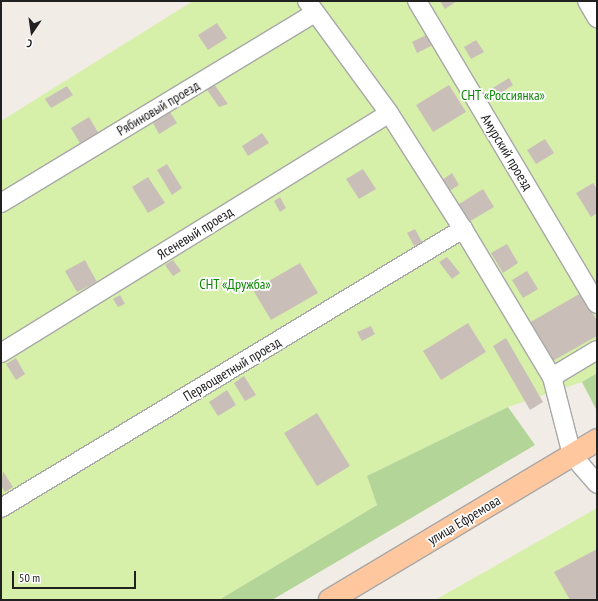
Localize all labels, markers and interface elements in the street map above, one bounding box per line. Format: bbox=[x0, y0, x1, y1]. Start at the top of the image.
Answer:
north arrow bbox=[12, 12, 52, 52]
text: С bbox=[25, 36, 33, 51]
street label: Рябиновый проезд bbox=[114, 77, 202, 139]
park label: СНТ «Россиянка» bbox=[461, 87, 545, 103]
street label: Амурский проезд bbox=[478, 111, 536, 193]
street label: Ясеневый проезд bbox=[154, 203, 236, 263]
park label: СНТ «Дружба» bbox=[199, 276, 271, 292]
street label: Первоцветный проезд bbox=[180, 333, 284, 405]
street label: улица Ефремова bbox=[425, 492, 503, 548]
scale bar bbox=[14, 563, 138, 589]
text: 50 m bbox=[19, 570, 40, 585]

